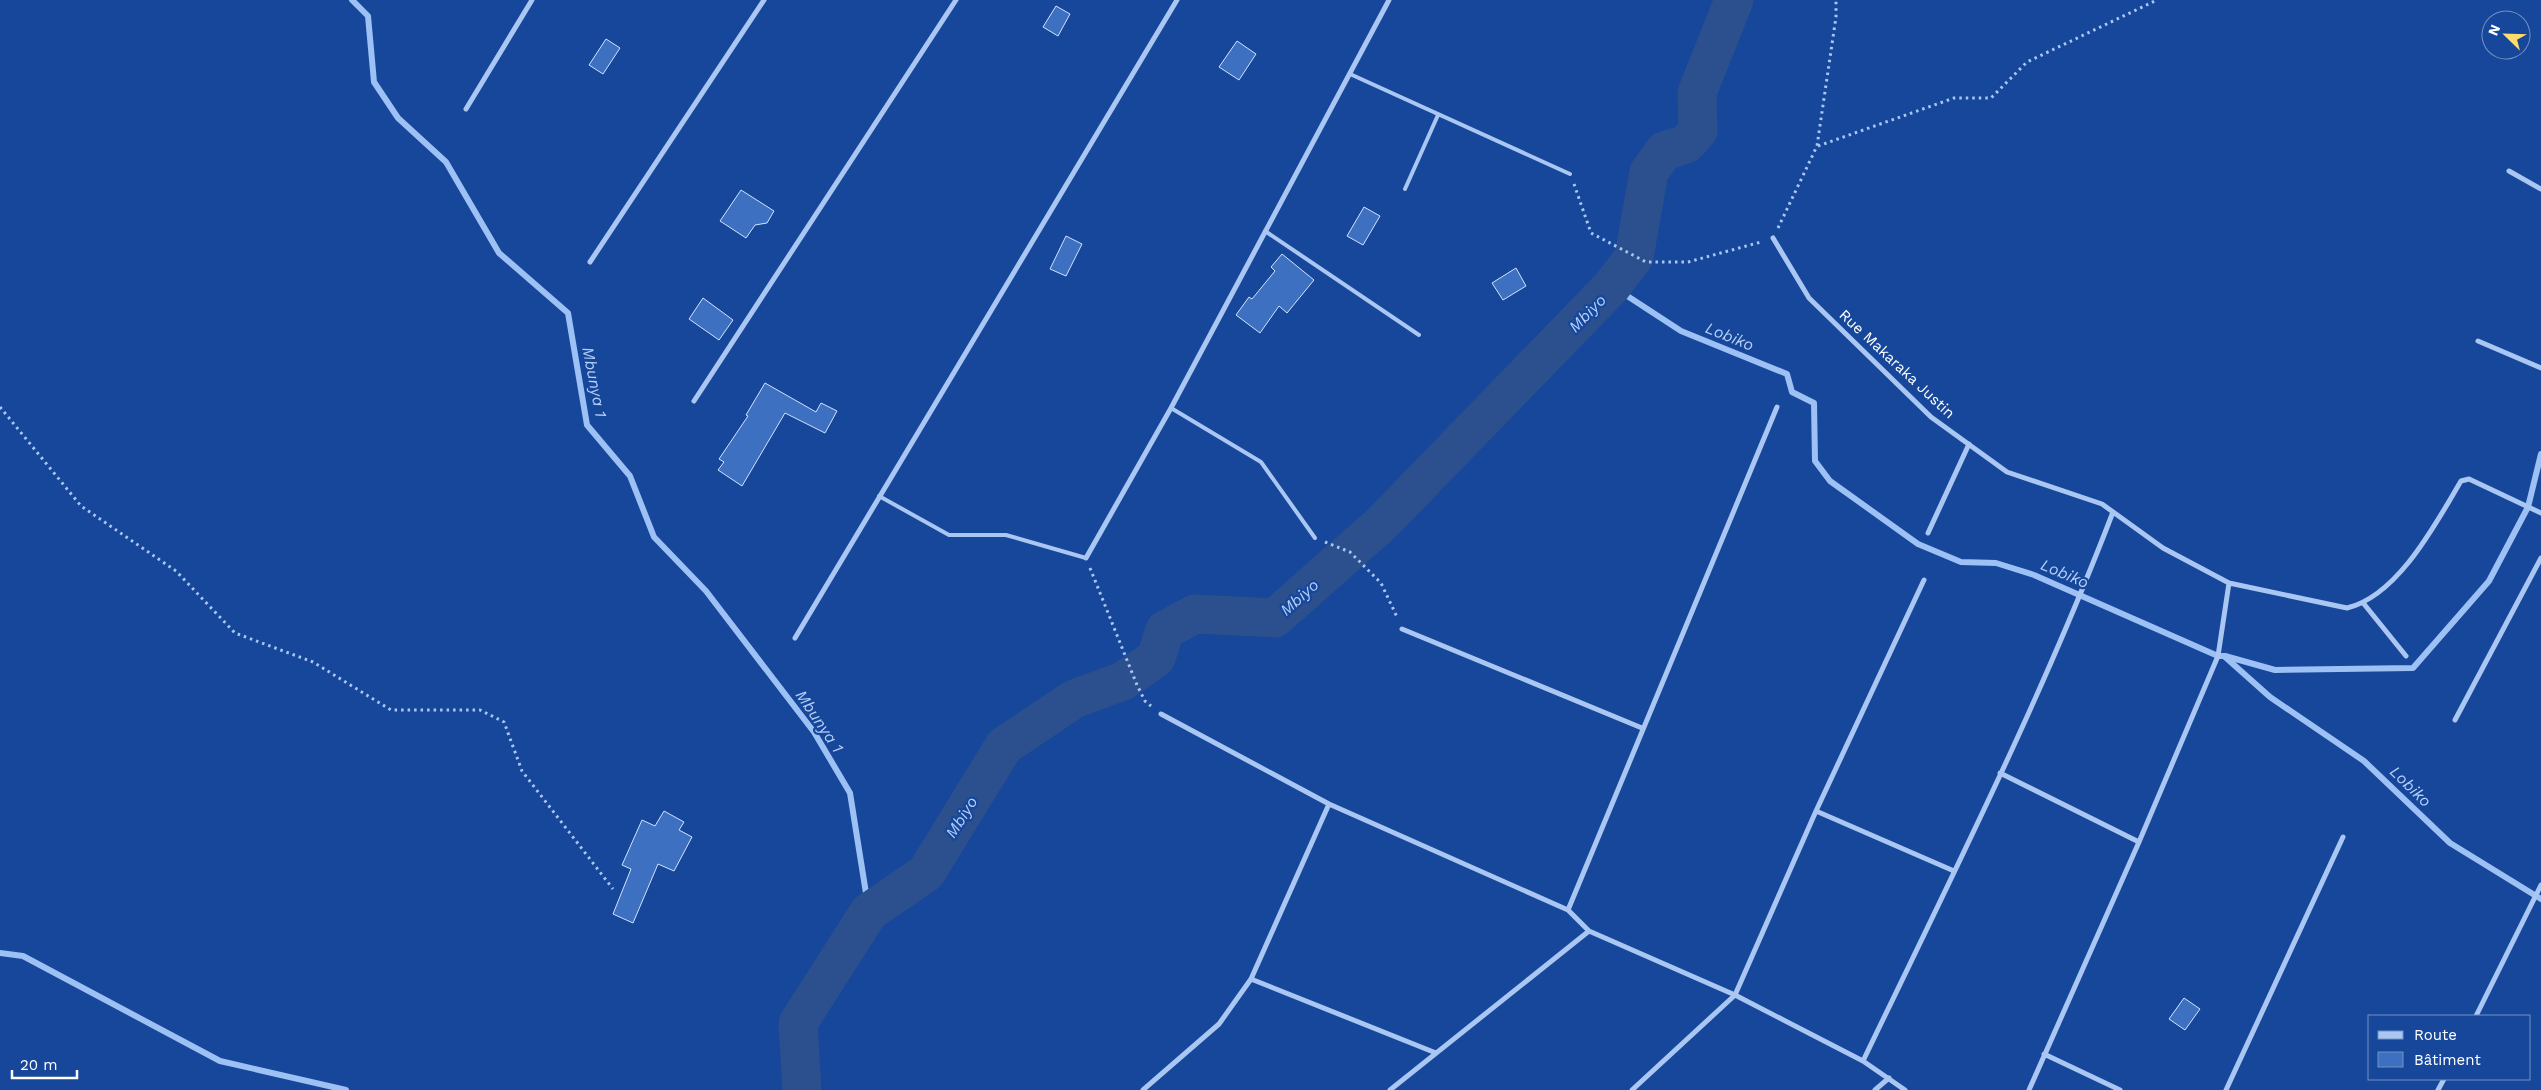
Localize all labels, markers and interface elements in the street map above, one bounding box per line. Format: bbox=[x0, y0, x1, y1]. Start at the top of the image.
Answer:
north arrow bbox=[2481, 10, 2531, 60]
text: N bbox=[2485, 22, 2503, 38]
water label: Mbiyo bbox=[1565, 290, 1610, 336]
street label: Rue Makaraka Justin bbox=[1835, 306, 1959, 422]
water label: Lobiko bbox=[1703, 318, 1757, 355]
water label: Mbunya 1 bbox=[578, 345, 611, 419]
water label: Lobiko bbox=[2038, 555, 2092, 592]
water label: Mbiyo bbox=[1276, 575, 1322, 620]
water label: Mbunya 1 bbox=[792, 686, 847, 756]
water label: Lobiko bbox=[2386, 762, 2435, 811]
water label: Mbiyo bbox=[941, 793, 981, 841]
legend bbox=[2368, 1015, 2531, 1080]
text: Route bbox=[2414, 1026, 2457, 1044]
scale bar bbox=[12, 1048, 78, 1080]
text: Bâtiment bbox=[2414, 1051, 2481, 1069]
text: 20 m bbox=[20, 1056, 58, 1074]

